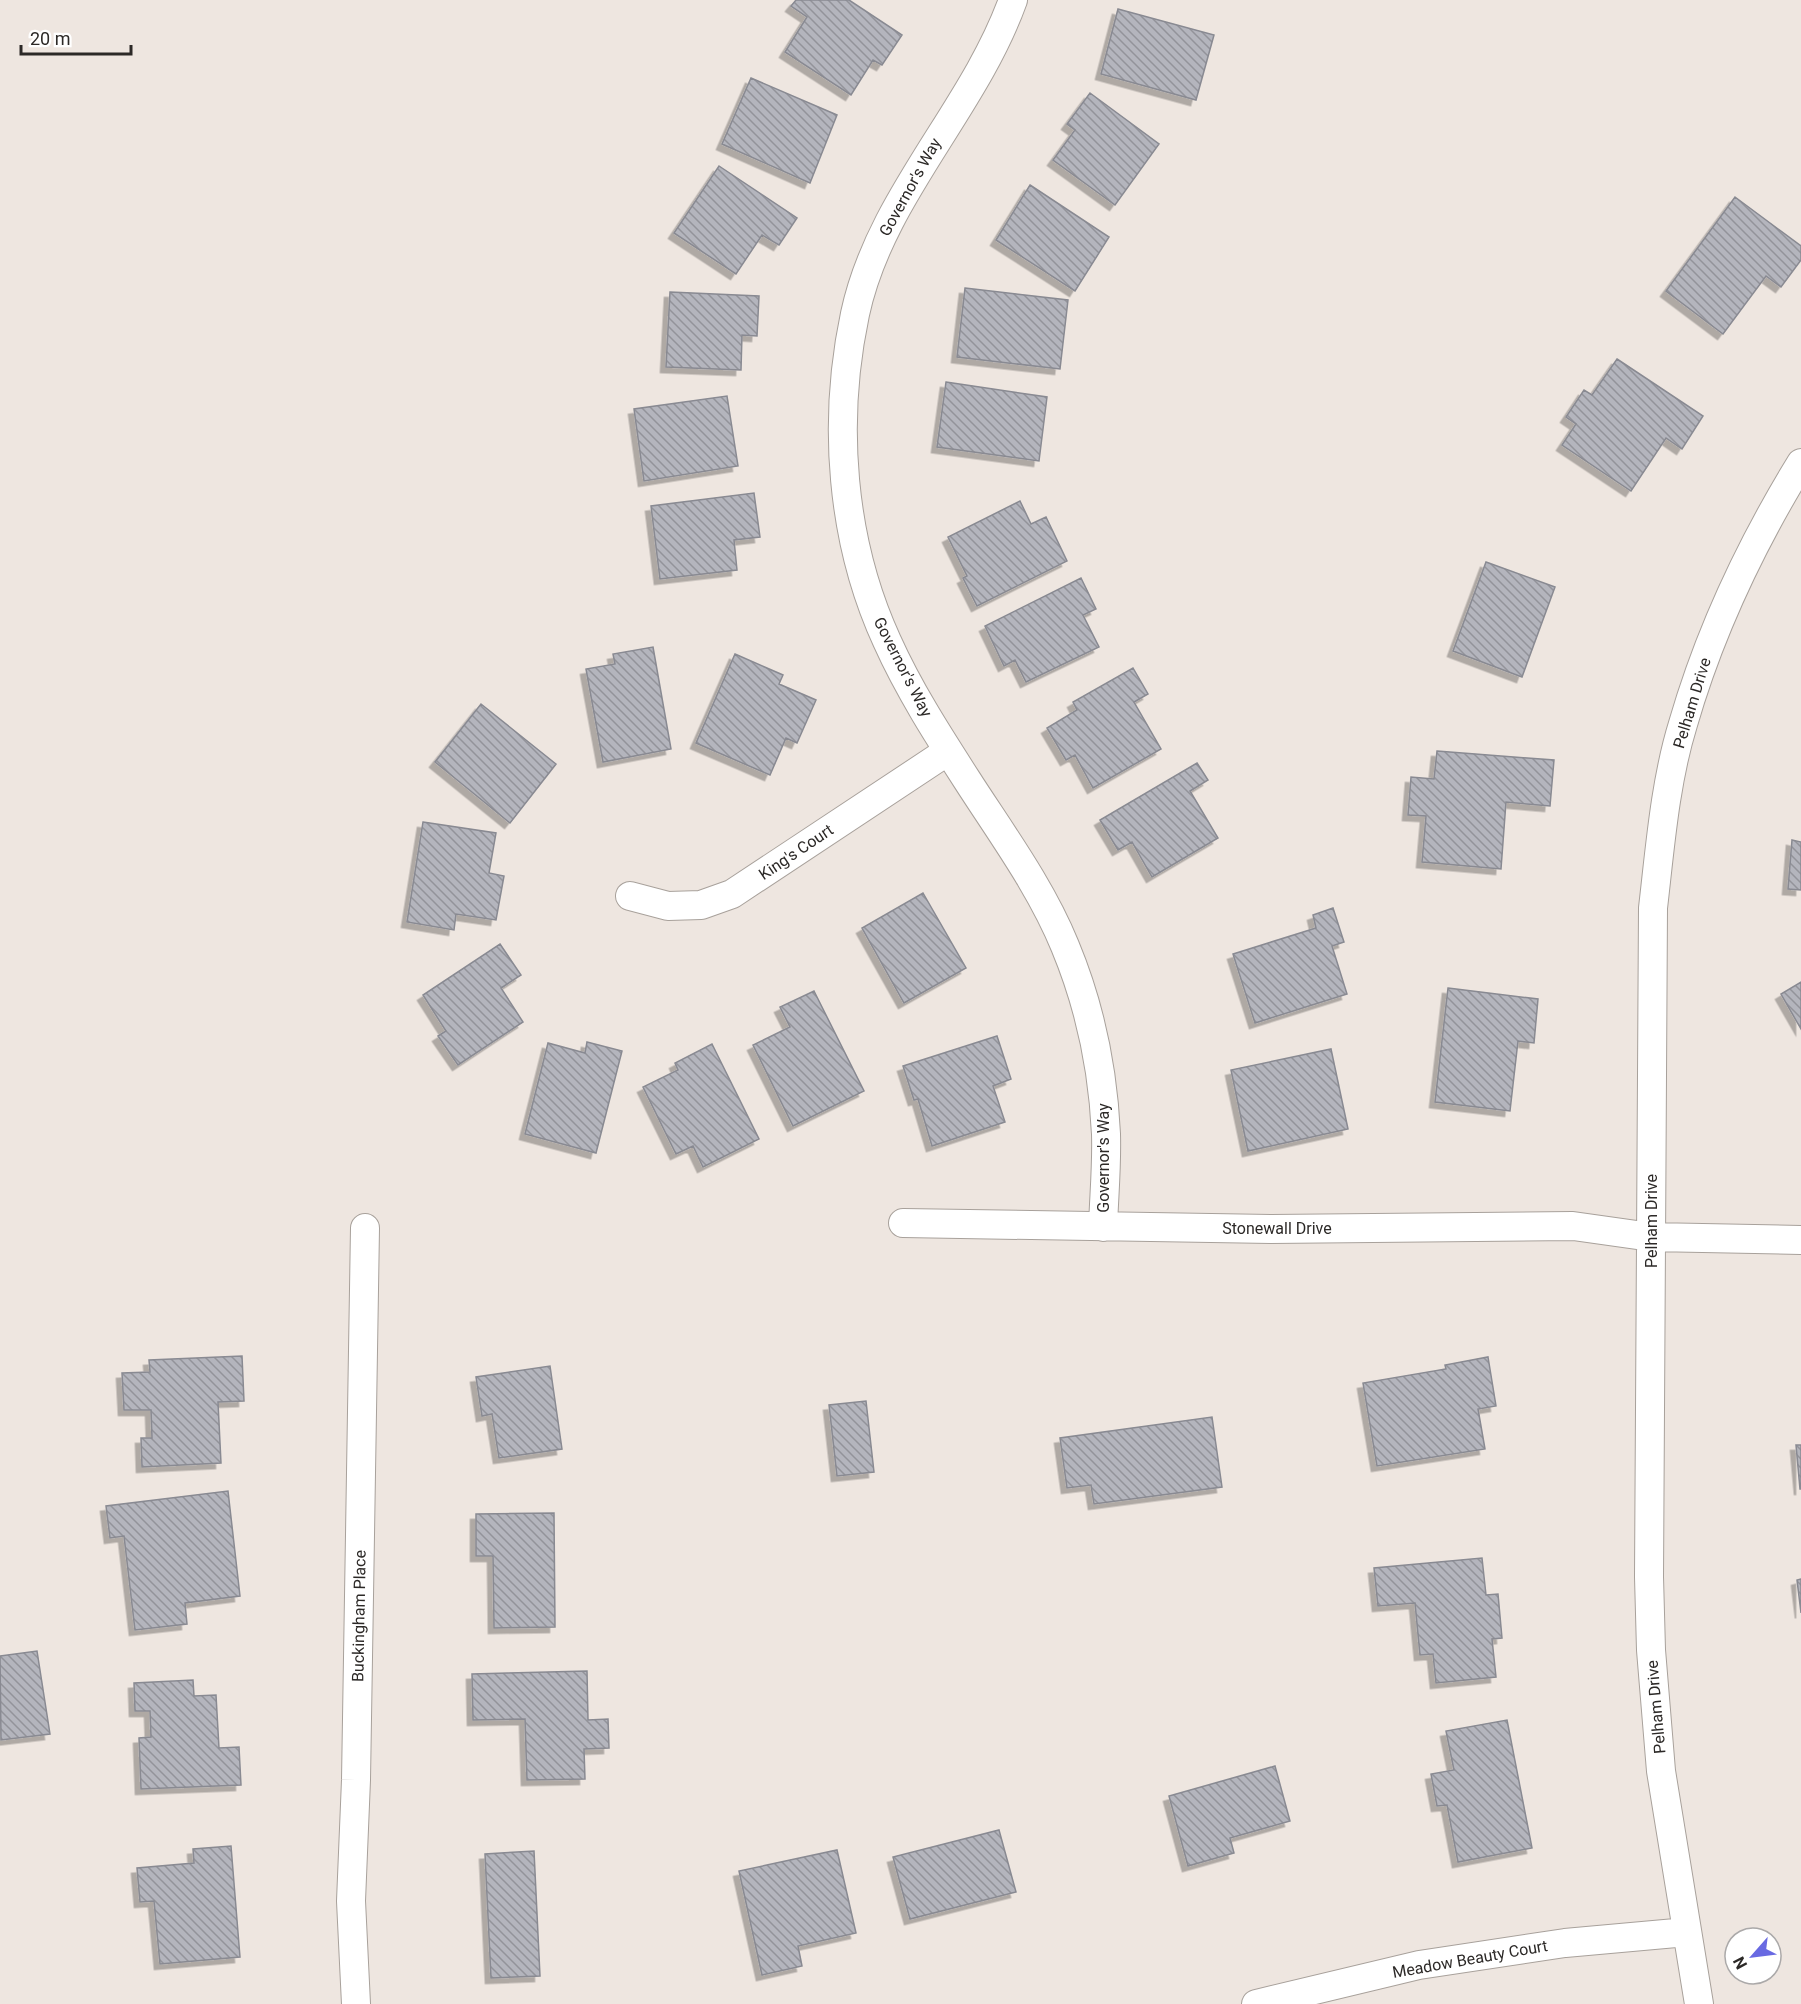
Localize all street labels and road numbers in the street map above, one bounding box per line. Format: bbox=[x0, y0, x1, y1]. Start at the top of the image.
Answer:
street label: Governor's Way bbox=[875, 134, 945, 239]
street label: Governor's Way bbox=[870, 614, 937, 720]
street label: Pelham Drive bbox=[1669, 655, 1715, 751]
street label: King's Court bbox=[755, 820, 837, 884]
street label: Governor's Way bbox=[1094, 1103, 1113, 1213]
street label: Pelham Drive bbox=[1642, 1174, 1661, 1268]
street label: Stonewall Drive bbox=[1222, 1219, 1332, 1238]
street label: Buckingham Place bbox=[348, 1550, 370, 1682]
street label: Pelham Drive bbox=[1642, 1659, 1670, 1755]
street label: Meadow Beauty Court bbox=[1391, 1936, 1549, 1982]

